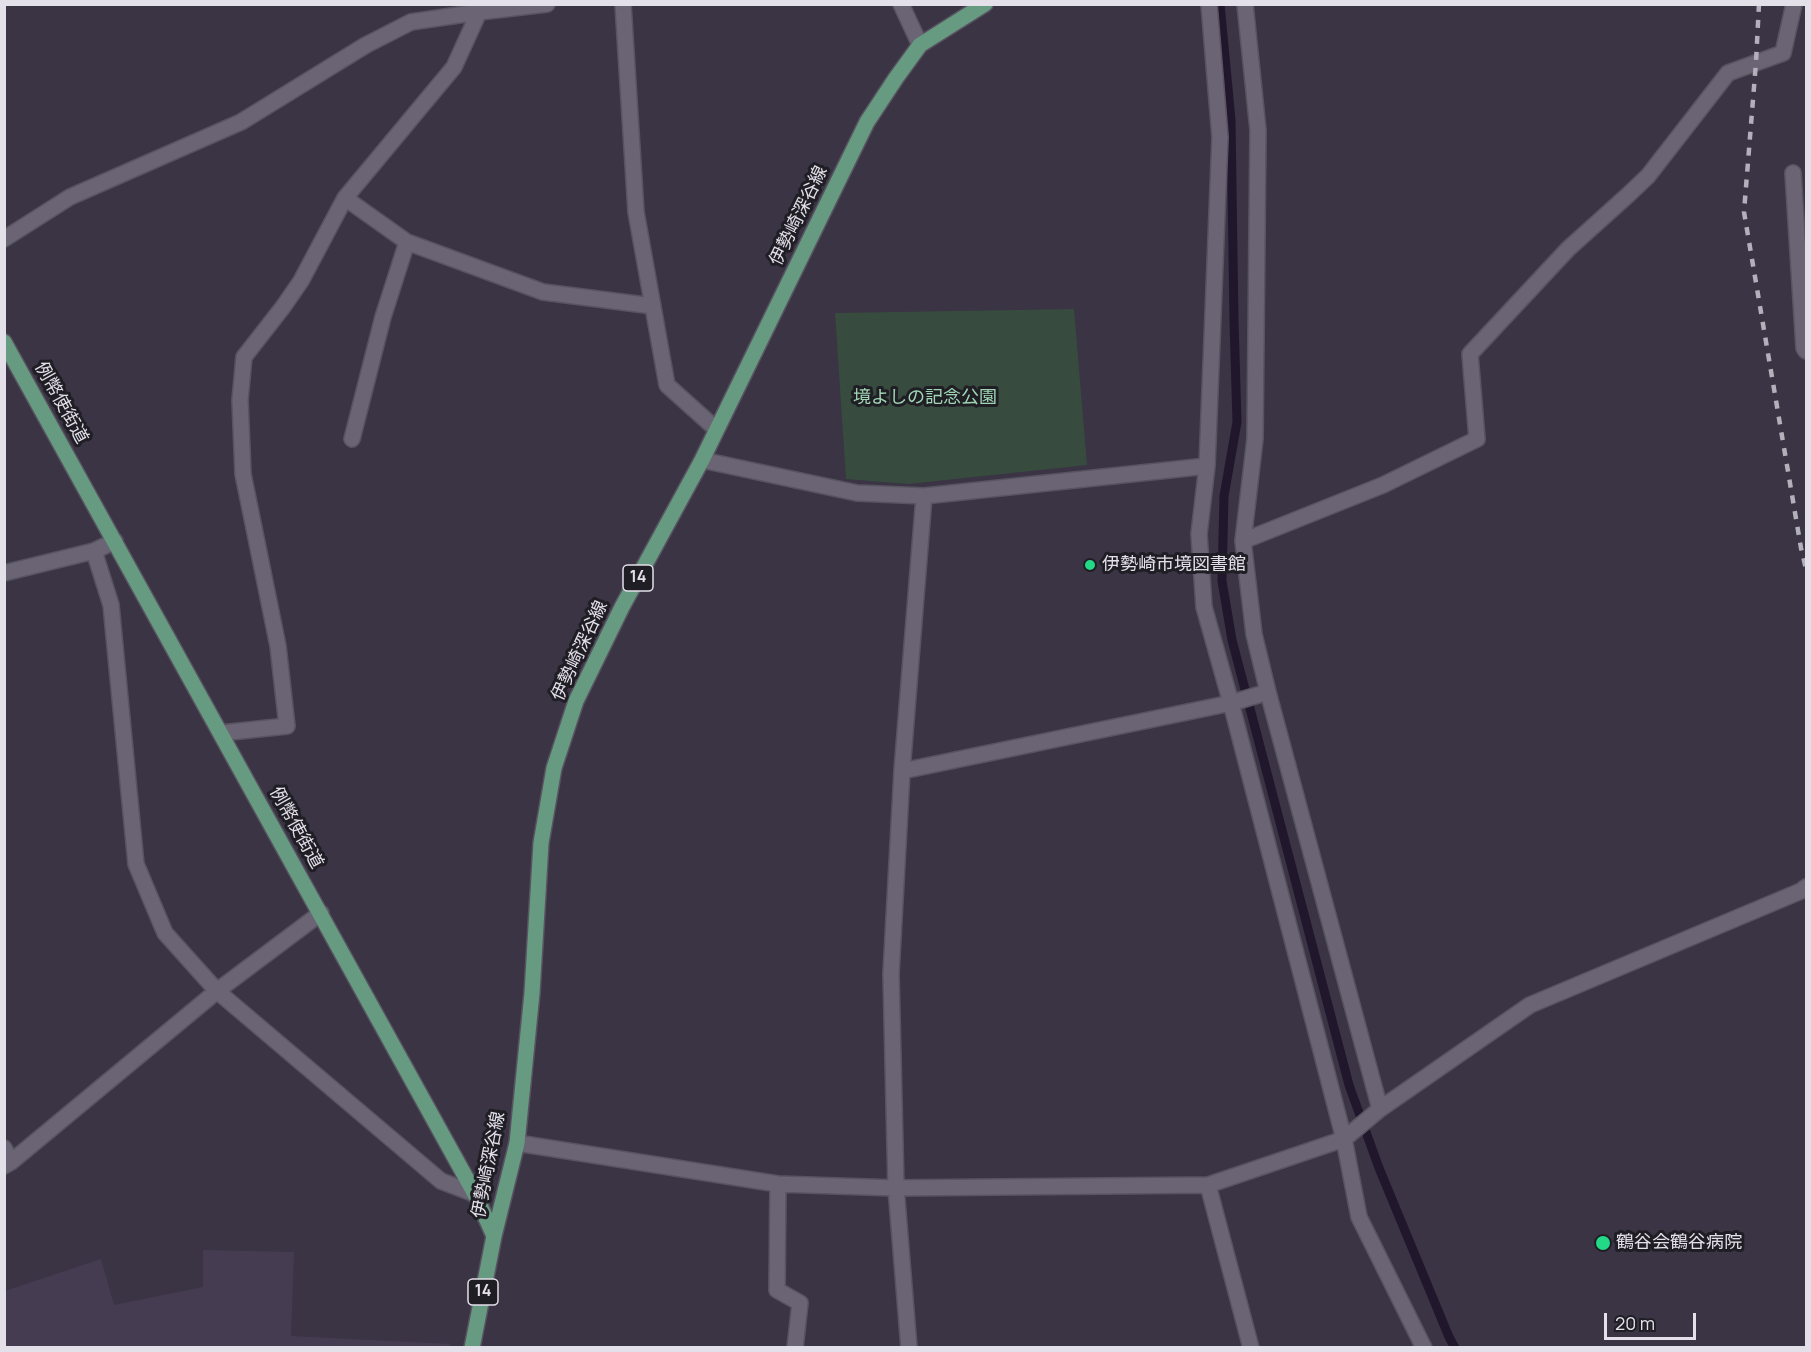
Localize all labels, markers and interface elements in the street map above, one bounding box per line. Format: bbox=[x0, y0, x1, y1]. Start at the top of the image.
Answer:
street label: 伊勢崎深谷線 bbox=[766, 163, 832, 269]
street label: 例幣使街道 bbox=[30, 358, 92, 448]
park label: 境よしの記念公園 bbox=[853, 387, 997, 409]
place label: 伊勢崎市境図書館 bbox=[1102, 554, 1246, 576]
marker: 伊勢崎市境図書館 bbox=[1083, 558, 1097, 572]
road number: 14 bbox=[623, 565, 653, 591]
street label: 伊勢崎深谷線 bbox=[547, 597, 613, 705]
street label: 例幣使街道 bbox=[265, 783, 327, 873]
street label: 伊勢崎深谷線 bbox=[468, 1110, 510, 1220]
place label: 鶴谷会鶴谷病院 bbox=[1616, 1232, 1742, 1254]
marker: 鶴谷会鶴谷病院 bbox=[1594, 1234, 1612, 1252]
road number: 14 bbox=[468, 1279, 498, 1305]
scale bar bbox=[1607, 1301, 1698, 1339]
text: 20 m bbox=[1615, 1311, 1655, 1335]

